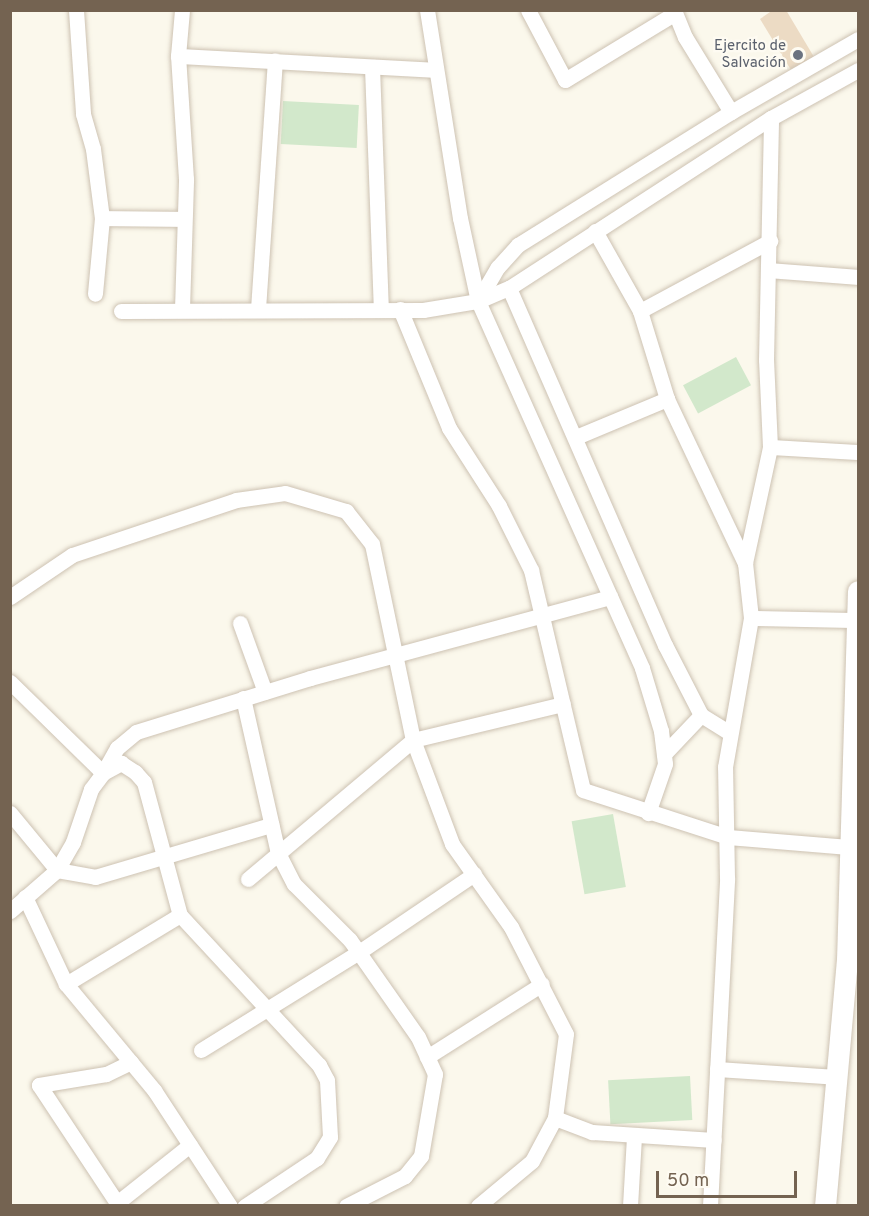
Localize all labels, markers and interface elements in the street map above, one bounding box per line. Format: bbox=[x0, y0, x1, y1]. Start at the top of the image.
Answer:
place label: Ejercito de Salvación bbox=[714, 37, 786, 72]
marker: Ejercito de Salvación bbox=[791, 48, 805, 62]
scale bar bbox=[659, 1159, 800, 1197]
text: 50 m bbox=[667, 1170, 709, 1193]

